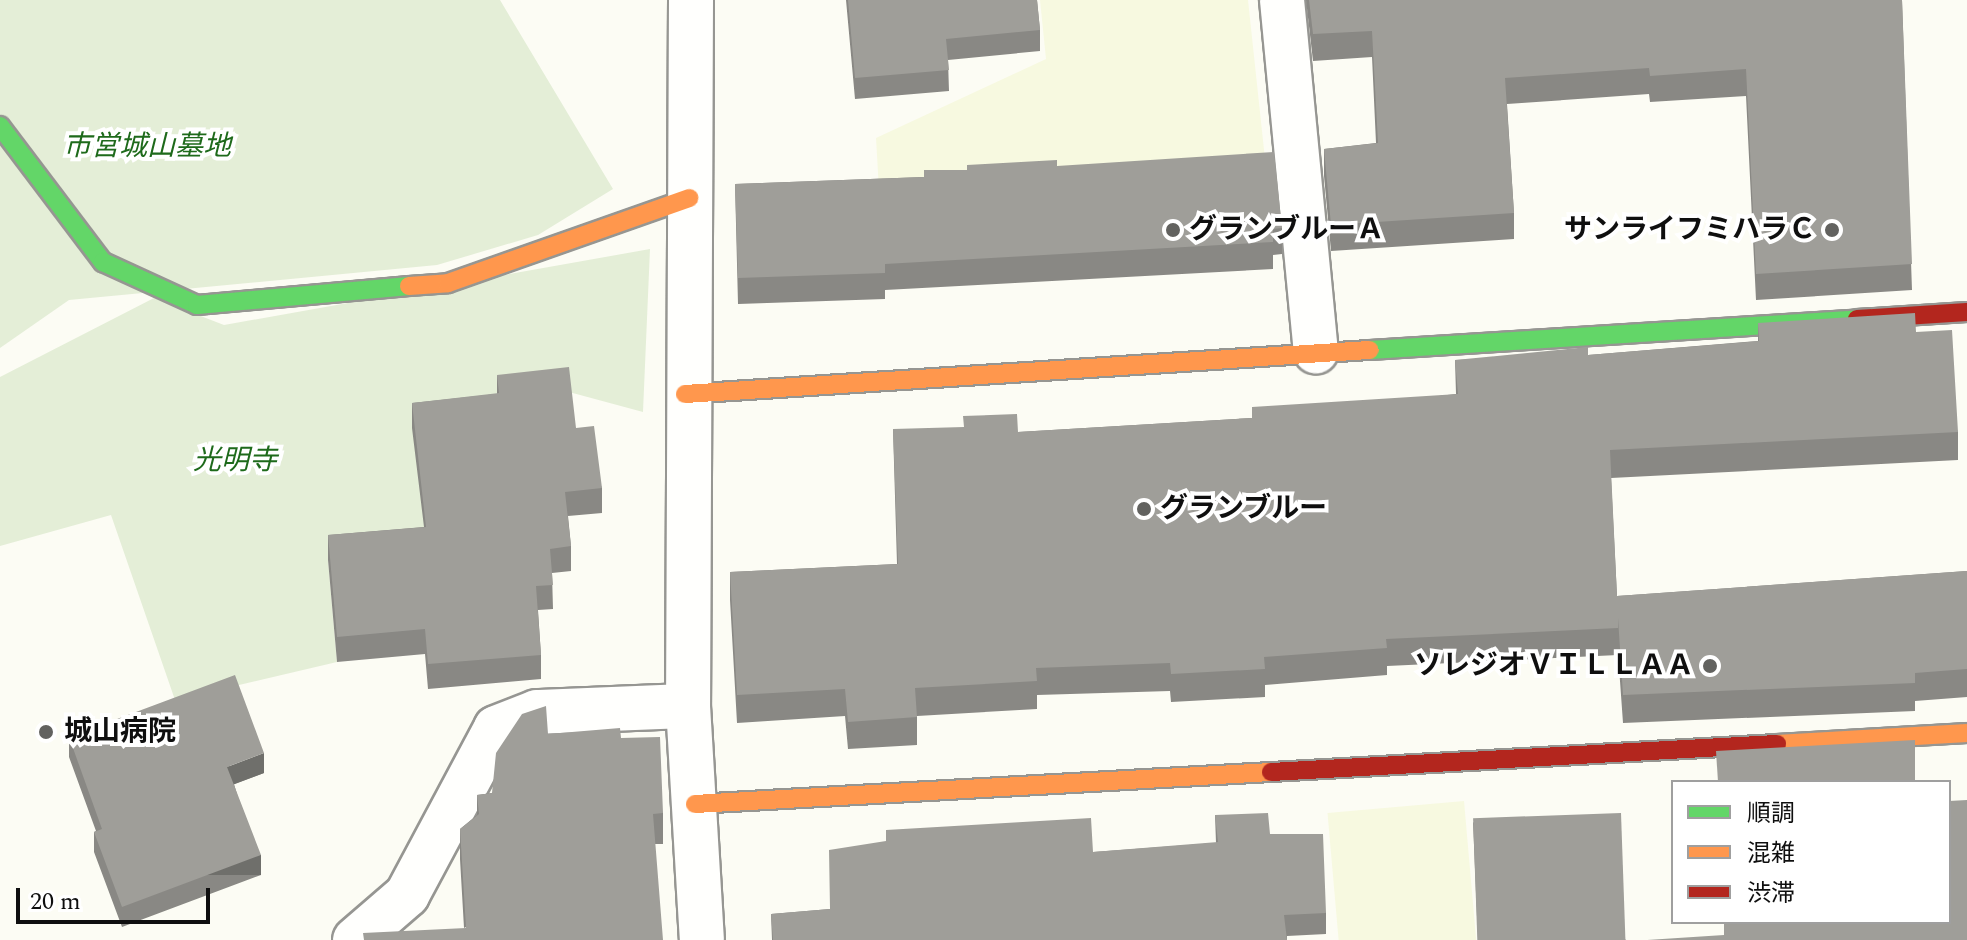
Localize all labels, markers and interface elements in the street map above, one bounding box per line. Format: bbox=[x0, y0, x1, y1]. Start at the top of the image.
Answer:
park label: 市営城山墓地 bbox=[63, 130, 231, 164]
place label: グランブルーＡ bbox=[1189, 213, 1385, 247]
place label: サンライフミハラＣ bbox=[1564, 213, 1816, 247]
marker: グランブルーＡ bbox=[1164, 221, 1182, 239]
marker: サンライフミハラＣ bbox=[1823, 221, 1841, 239]
park label: 光明寺 bbox=[193, 444, 277, 478]
place label: グランブルー bbox=[1160, 492, 1328, 526]
marker: グランブルー bbox=[1135, 500, 1153, 518]
place label: ソレジオＶＩＬＬＡＡ bbox=[1414, 649, 1694, 683]
marker: ソレジオＶＩＬＬＡＡ bbox=[1701, 657, 1719, 675]
place label: 城山病院 bbox=[64, 715, 176, 749]
marker: 城山病院 bbox=[35, 721, 57, 743]
legend bbox=[1671, 780, 1951, 924]
text: 順調 bbox=[1747, 796, 1795, 832]
text: 混雑 bbox=[1747, 836, 1795, 872]
scale bar bbox=[20, 872, 214, 922]
text: 渋滞 bbox=[1747, 876, 1795, 912]
text: 20 m bbox=[30, 884, 81, 920]

